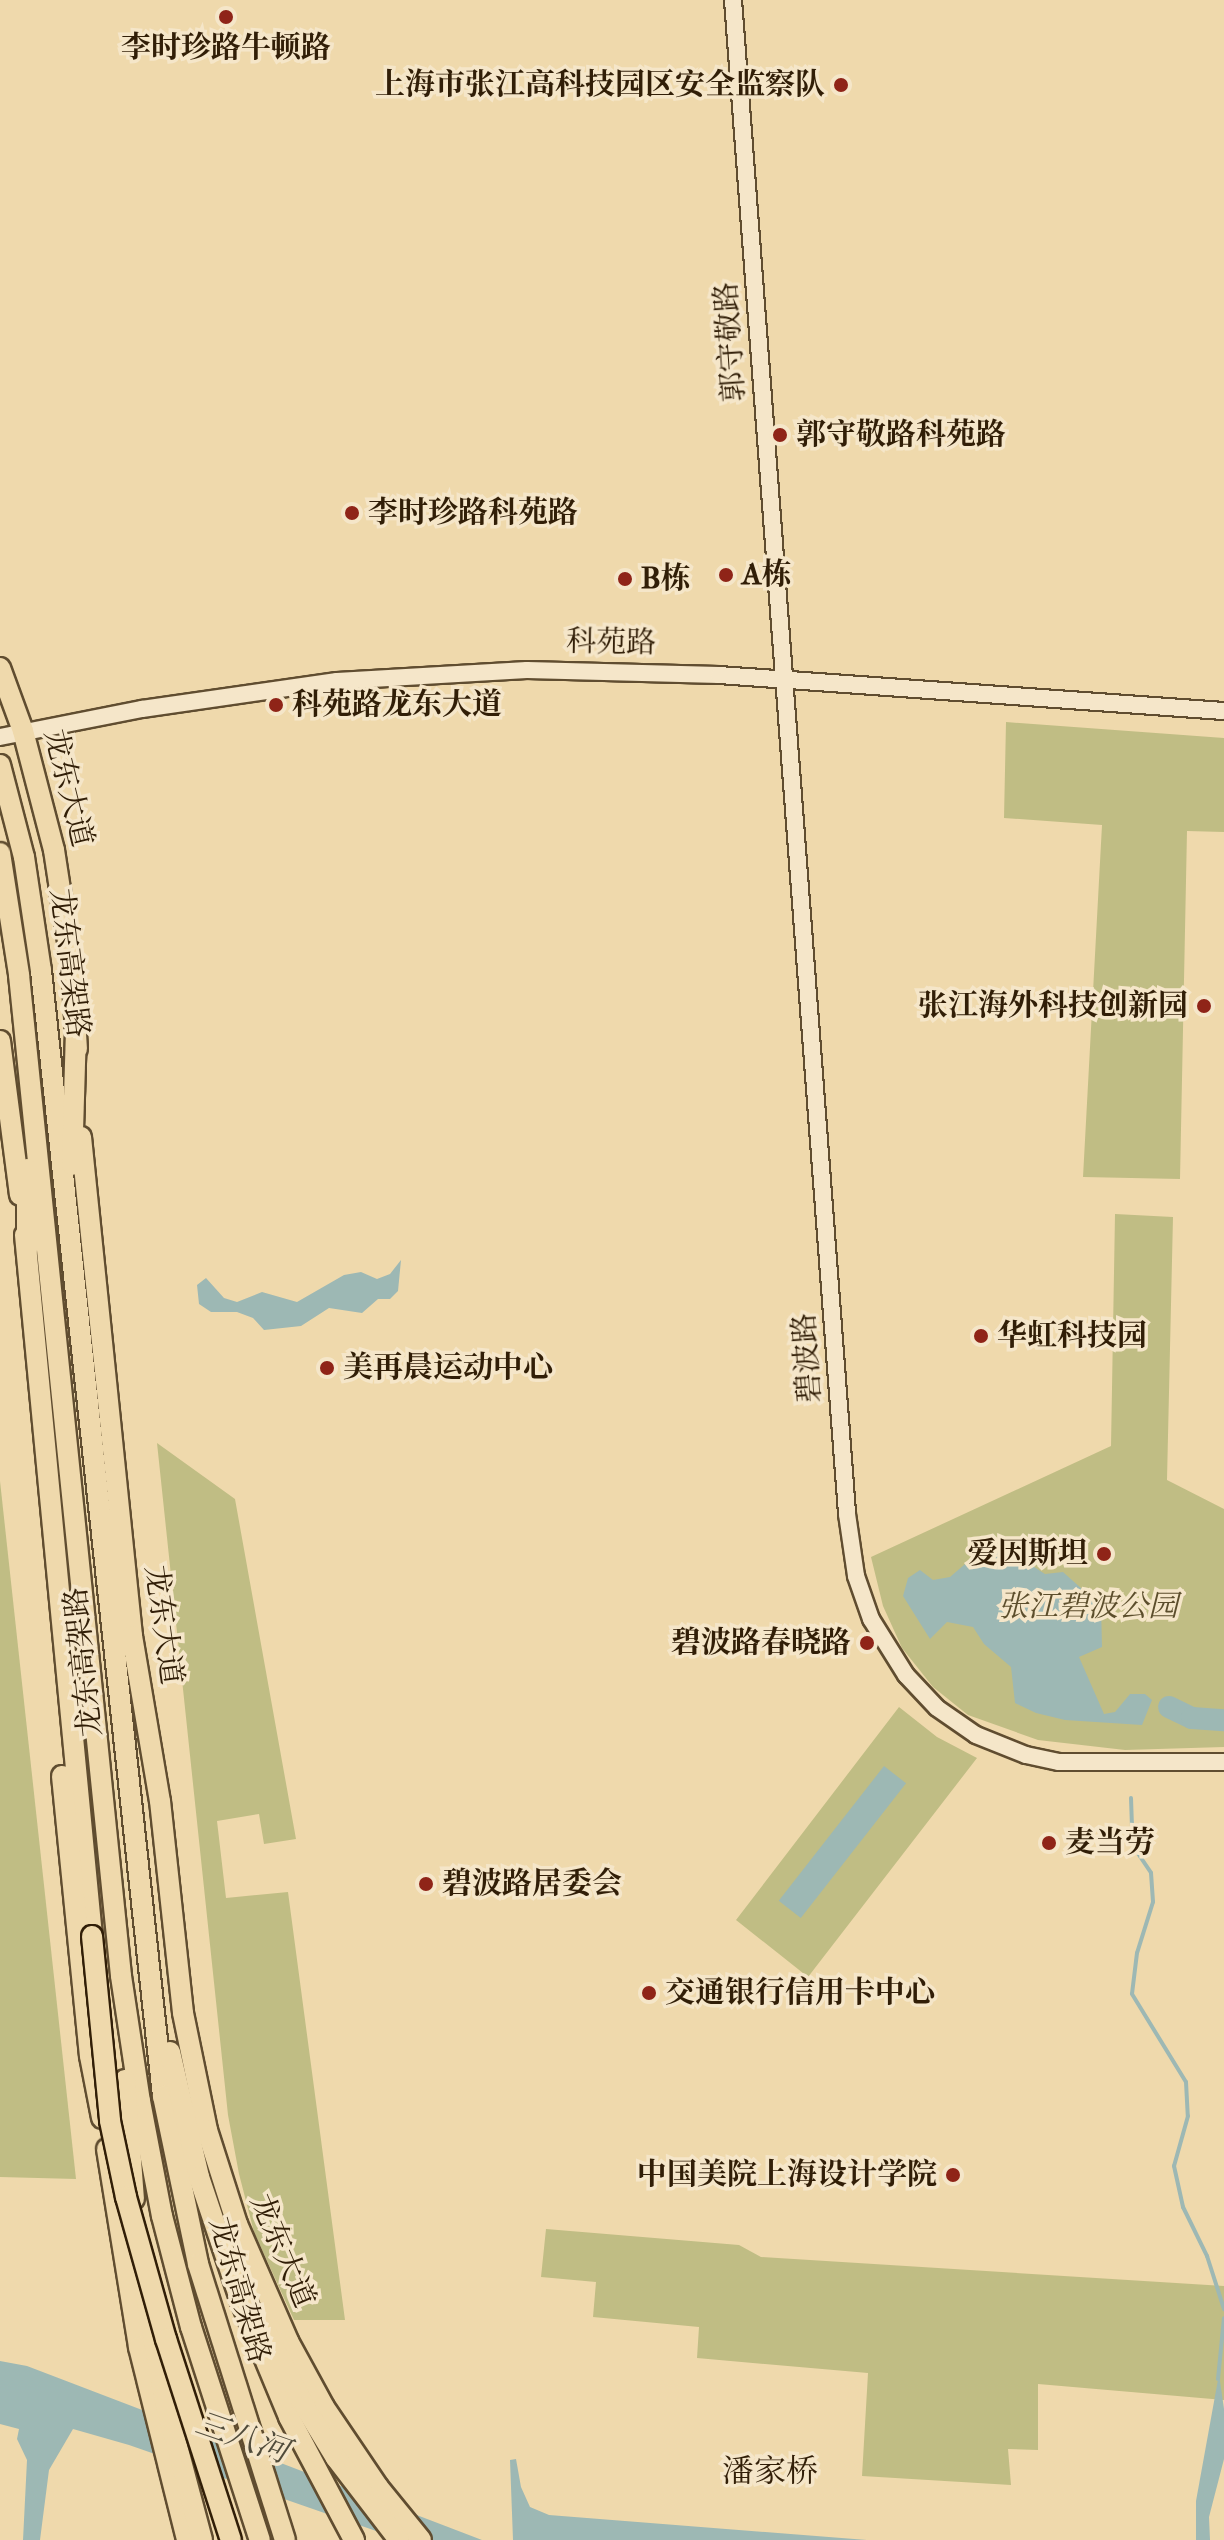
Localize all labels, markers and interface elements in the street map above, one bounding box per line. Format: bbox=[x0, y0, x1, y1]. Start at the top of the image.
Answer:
marker: 李时珍路牛顿路 bbox=[217, 8, 235, 26]
place label: 李时珍路牛顿路 bbox=[121, 30, 331, 66]
place label: 上海市张江高科技园区安全监察队 bbox=[375, 67, 825, 103]
marker: 上海市张江高科技园区安全监察队 bbox=[832, 76, 850, 94]
street label: 郭守敬路 bbox=[709, 281, 753, 403]
place label: 郭守敬路科苑路 bbox=[796, 417, 1006, 453]
marker: 郭守敬路科苑路 bbox=[771, 426, 789, 444]
place label: 李时珍路科苑路 bbox=[368, 495, 578, 531]
marker: 李时珍路科苑路 bbox=[343, 504, 361, 522]
place label: A栋 bbox=[742, 557, 791, 593]
place label: B栋 bbox=[641, 561, 691, 597]
marker: A栋 bbox=[717, 566, 735, 584]
marker: B栋 bbox=[616, 570, 634, 588]
street label: 科苑路 bbox=[566, 624, 656, 662]
place label: 科苑路龙东大道 bbox=[292, 687, 502, 723]
marker: 科苑路龙东大道 bbox=[267, 696, 285, 714]
street label: 龙东大道 bbox=[36, 725, 100, 851]
street label: 龙东高架路 bbox=[42, 886, 96, 1040]
place label: 张江海外科技创新园 bbox=[918, 988, 1188, 1024]
marker: 张江海外科技创新园 bbox=[1195, 997, 1213, 1015]
street label: 碧波路 bbox=[787, 1312, 829, 1404]
place label: 华虹科技园 bbox=[997, 1318, 1147, 1354]
marker: 华虹科技园 bbox=[972, 1327, 990, 1345]
place label: 美再晨运动中心 bbox=[343, 1350, 553, 1386]
marker: 美再晨运动中心 bbox=[318, 1359, 336, 1377]
place label: 爱因斯坦 bbox=[968, 1536, 1088, 1572]
marker: 爱因斯坦 bbox=[1095, 1545, 1113, 1563]
street label: 龙东大道 bbox=[137, 1563, 189, 1687]
street label: 龙东高架路 bbox=[58, 1586, 110, 1738]
park label: 张江碧波公园 bbox=[998, 1589, 1178, 1625]
place label: 碧波路春晓路 bbox=[671, 1625, 851, 1661]
marker: 碧波路春晓路 bbox=[858, 1634, 876, 1652]
place label: 麦当劳 bbox=[1065, 1825, 1155, 1861]
marker: 麦当劳 bbox=[1040, 1834, 1058, 1852]
place label: 碧波路居委会 bbox=[442, 1866, 622, 1902]
marker: 碧波路居委会 bbox=[417, 1875, 435, 1893]
place label: 交通银行信用卡中心 bbox=[665, 1975, 935, 2011]
marker: 交通银行信用卡中心 bbox=[640, 1984, 658, 2002]
place label: 中国美院上海设计学院 bbox=[637, 2157, 937, 2193]
marker: 中国美院上海设计学院 bbox=[944, 2166, 962, 2184]
street label: 龙东大道 bbox=[242, 2189, 322, 2313]
street label: 龙东高架路 bbox=[201, 2213, 277, 2367]
water label: 三八河 bbox=[190, 2404, 294, 2472]
district label: 潘家桥 bbox=[722, 2453, 818, 2491]

